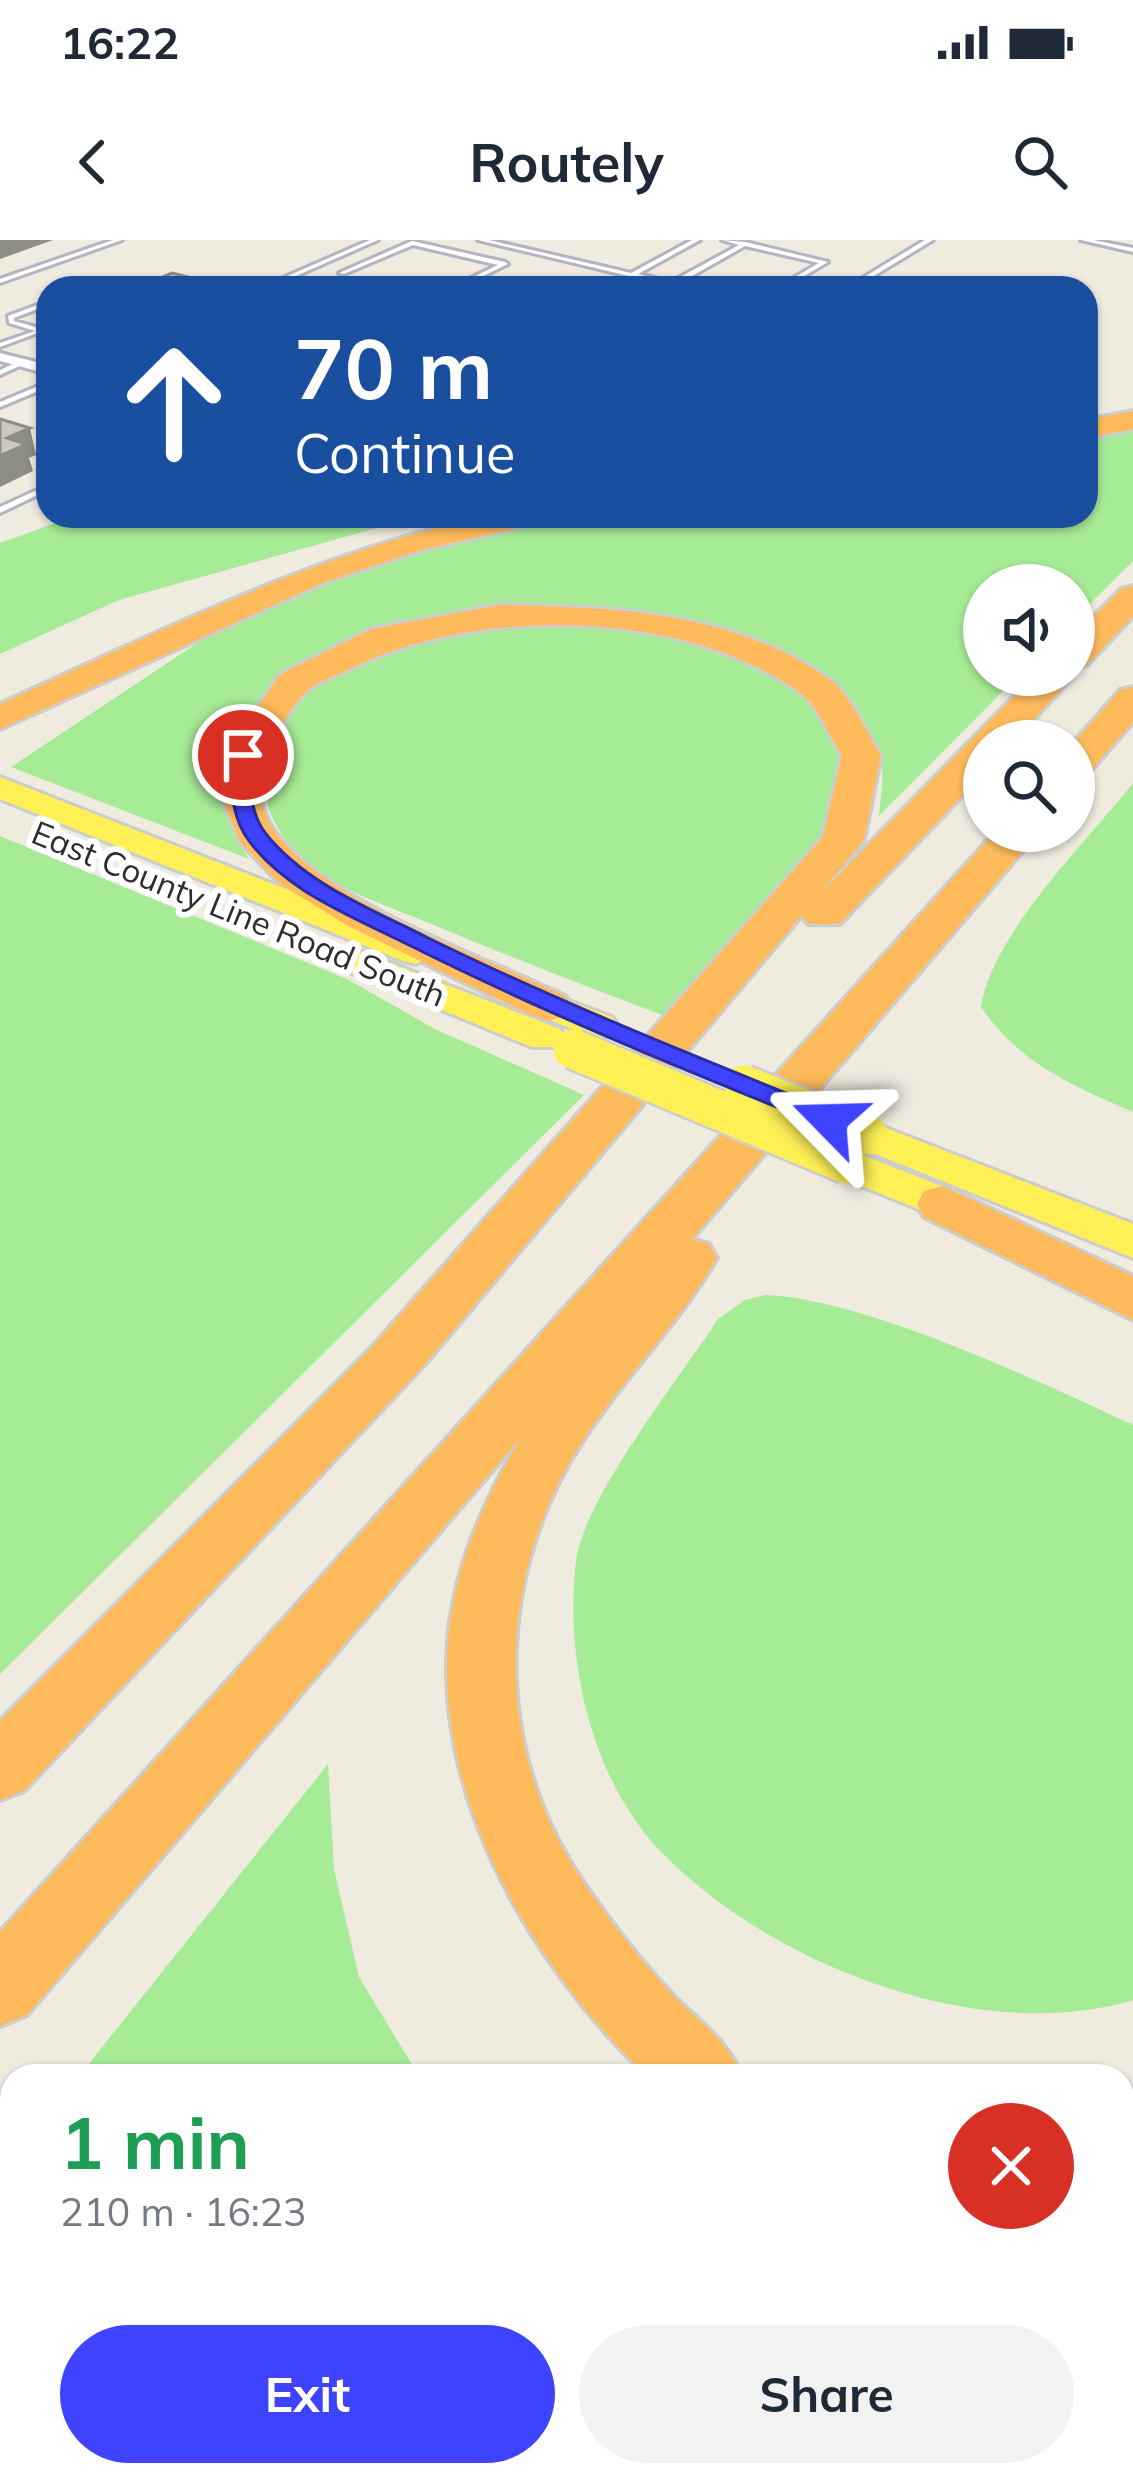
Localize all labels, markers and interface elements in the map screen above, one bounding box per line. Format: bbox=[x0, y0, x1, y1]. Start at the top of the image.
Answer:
text: 16:22 bbox=[60, 14, 179, 70]
text: Routely bbox=[469, 128, 664, 196]
icon: back bbox=[60, 129, 126, 195]
icon: search bbox=[1007, 129, 1073, 195]
text: 70 m bbox=[294, 315, 493, 420]
icon: ahead bbox=[96, 324, 252, 480]
text: Continue bbox=[294, 419, 515, 487]
map controls bbox=[963, 564, 1095, 852]
button: sound bbox=[963, 564, 1095, 696]
pin bbox=[192, 704, 294, 806]
button: search bbox=[963, 720, 1095, 852]
icon: arrive bbox=[210, 722, 276, 788]
street label: East County Line Road South bbox=[26, 811, 452, 1015]
position arrow bbox=[766, 1057, 892, 1183]
text: 1 min bbox=[60, 2097, 250, 2187]
button: close bbox=[948, 2103, 1074, 2229]
text: 210 m · 16:23 bbox=[60, 2187, 306, 2236]
button: Exit bbox=[60, 2325, 555, 2463]
button: Share bbox=[579, 2325, 1074, 2463]

